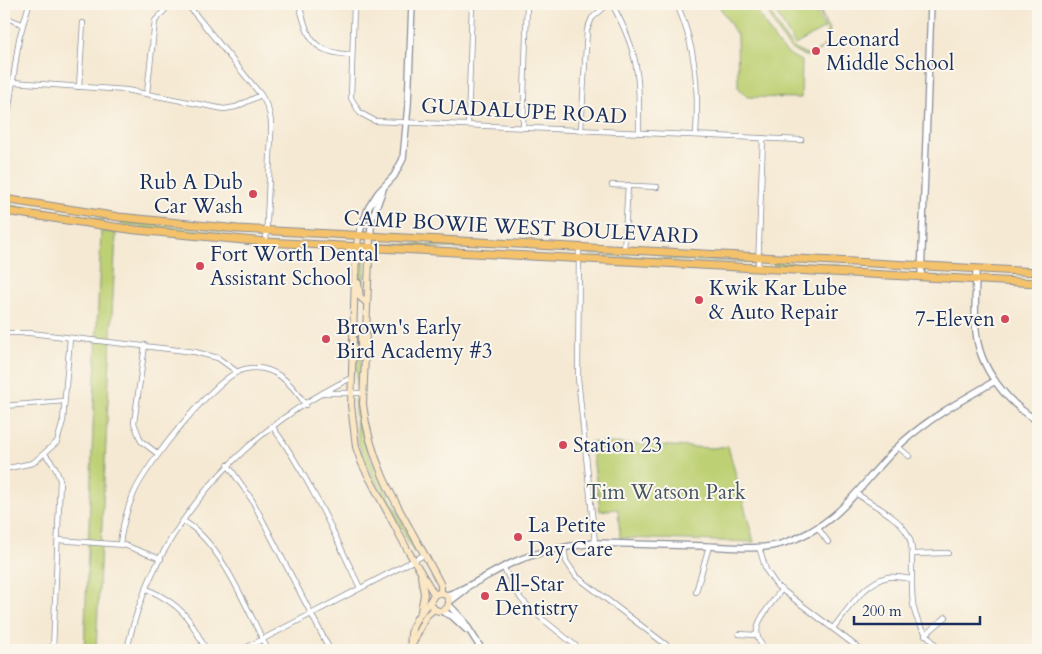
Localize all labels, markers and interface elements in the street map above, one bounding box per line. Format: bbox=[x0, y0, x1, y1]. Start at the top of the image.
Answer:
place label: Leonard Middle School bbox=[826, 25, 954, 78]
marker: Leonard Middle School bbox=[810, 45, 822, 57]
street label: GUADALUPE ROAD bbox=[420, 92, 628, 131]
place label: Rub A Dub Car Wash bbox=[140, 168, 243, 221]
marker: Rub A Dub Car Wash bbox=[247, 188, 259, 200]
street label: CAMP BOWIE WEST BOULEVARD bbox=[343, 204, 699, 251]
place label: Fort Worth Dental Assistant School bbox=[210, 240, 379, 293]
marker: Fort Worth Dental Assistant School bbox=[194, 260, 206, 272]
place label: Kwik Kar Lube & Auto Repair bbox=[709, 274, 847, 327]
marker: Kwik Kar Lube & Auto Repair bbox=[693, 294, 705, 306]
place label: 7-Eleven bbox=[915, 305, 995, 334]
place label: Brown's Early Bird Academy #3 bbox=[336, 313, 492, 366]
marker: 7-Eleven bbox=[999, 313, 1011, 325]
marker: Brown's Early Bird Academy #3 bbox=[320, 333, 332, 345]
place label: Station 23 bbox=[573, 431, 662, 460]
marker: Station 23 bbox=[557, 439, 569, 451]
park label: Tim Watson Park bbox=[586, 478, 747, 507]
place label: La Petite Day Care bbox=[528, 511, 613, 564]
marker: La Petite Day Care bbox=[512, 531, 524, 543]
place label: All-Star Dentistry bbox=[495, 570, 579, 623]
marker: All-Star Dentistry bbox=[479, 590, 491, 602]
scale bar bbox=[854, 594, 981, 626]
text: 200 m bbox=[862, 601, 902, 621]

